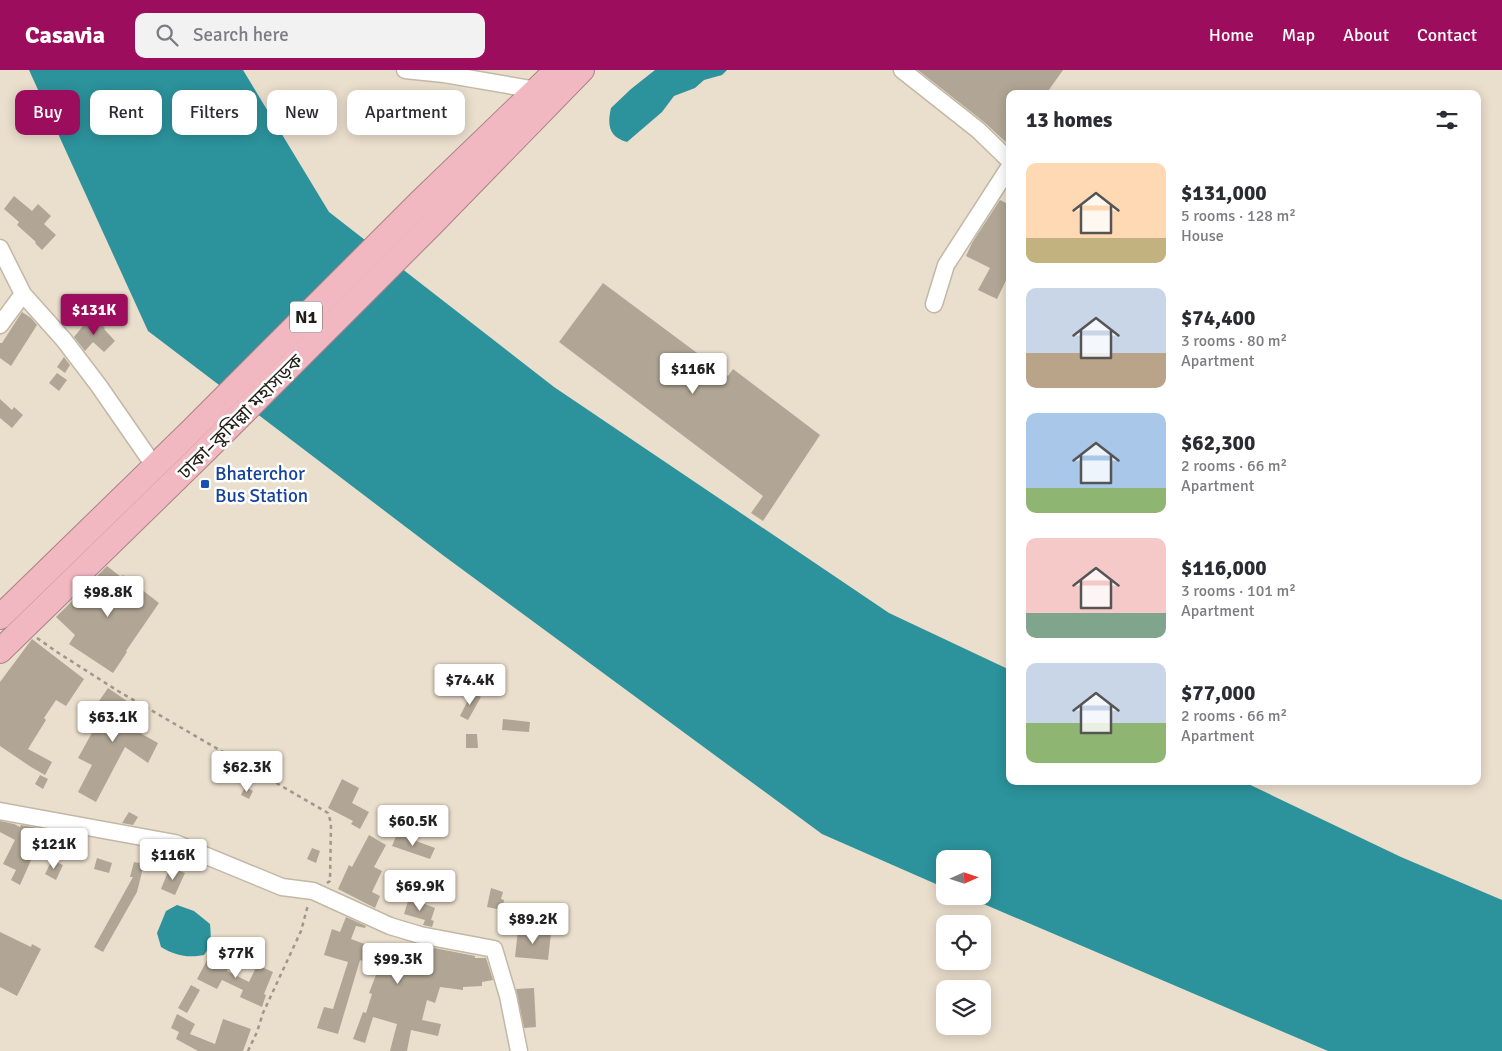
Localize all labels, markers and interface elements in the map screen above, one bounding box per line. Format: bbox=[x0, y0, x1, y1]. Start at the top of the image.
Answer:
search box bbox=[135, 13, 485, 58]
text: Casavia bbox=[25, 20, 105, 50]
icon: search bbox=[153, 21, 181, 49]
text: Search here bbox=[193, 23, 289, 47]
text: Home bbox=[1209, 24, 1254, 46]
text: Map bbox=[1282, 24, 1315, 46]
text: About bbox=[1343, 24, 1389, 46]
text: Contact bbox=[1417, 24, 1477, 46]
chip: Buy bbox=[15, 90, 80, 135]
chip: Rent bbox=[90, 90, 162, 135]
chip: Filters bbox=[172, 90, 257, 135]
chip: New bbox=[267, 90, 337, 135]
chip: Apartment bbox=[347, 90, 465, 135]
icon: filters bbox=[1433, 106, 1461, 134]
text: 13 homes bbox=[1026, 107, 1112, 133]
text: $131,000 bbox=[1181, 180, 1267, 206]
icon: home bbox=[1066, 183, 1126, 243]
text: 5 rooms · 128 m² bbox=[1181, 206, 1296, 226]
text: House bbox=[1181, 226, 1224, 246]
pin: $131K bbox=[59, 294, 129, 336]
text: $131K bbox=[72, 300, 116, 320]
road number: N1 bbox=[290, 302, 322, 332]
text: $74,400 bbox=[1181, 305, 1255, 331]
icon: home bbox=[1066, 308, 1126, 368]
text: 3 rooms · 80 m² bbox=[1181, 331, 1287, 351]
street label: ঢাকা–কুমিল্লা মহাসড়ক bbox=[172, 349, 309, 485]
text: Apartment bbox=[1181, 351, 1254, 371]
pin: $116K bbox=[658, 352, 728, 395]
text: $116K bbox=[671, 359, 715, 379]
text: $62,300 bbox=[1181, 430, 1255, 456]
icon: home bbox=[1066, 433, 1126, 493]
text: 2 rooms · 66 m² bbox=[1181, 456, 1287, 476]
place label: Bhaterchor Bus Station bbox=[215, 462, 308, 508]
text: Apartment bbox=[1181, 476, 1254, 496]
marker: Bhaterchor Bus Station bbox=[199, 478, 211, 490]
text: $116,000 bbox=[1181, 555, 1267, 581]
icon: home bbox=[1066, 558, 1126, 618]
pin: $98.8K bbox=[67, 576, 149, 618]
text: 3 rooms · 101 m² bbox=[1181, 581, 1296, 601]
text: $98.8K bbox=[83, 582, 133, 602]
text: Apartment bbox=[1181, 601, 1254, 621]
pin: $74.4K bbox=[429, 664, 511, 706]
text: $74.4K bbox=[445, 670, 495, 690]
text: $77,000 bbox=[1181, 680, 1255, 706]
icon: home bbox=[1066, 683, 1126, 743]
pin: $63.1K bbox=[72, 700, 154, 743]
text: 2 rooms · 66 m² bbox=[1181, 706, 1287, 726]
text: $63.1K bbox=[88, 707, 138, 727]
text: Apartment bbox=[1181, 726, 1254, 746]
pin: $62.3K bbox=[206, 750, 288, 793]
text: $62.3K bbox=[222, 757, 272, 777]
pin: $60.5K bbox=[372, 804, 454, 847]
text: $60.5K bbox=[388, 811, 438, 831]
pin: $121K bbox=[19, 828, 89, 870]
text: $121K bbox=[32, 834, 76, 854]
pin: $116K bbox=[138, 838, 208, 881]
text: $116K bbox=[151, 845, 195, 865]
north arrow bbox=[936, 850, 991, 905]
map controls bbox=[936, 850, 991, 1035]
pin: $69.9K bbox=[379, 870, 461, 912]
text: $69.9K bbox=[395, 876, 445, 896]
pin: $89.2K bbox=[492, 902, 574, 945]
text: $89.2K bbox=[508, 909, 558, 929]
button: locate bbox=[936, 915, 991, 970]
pin: $77K bbox=[206, 936, 266, 979]
pin: $99.3K bbox=[357, 942, 439, 985]
text: $77K bbox=[218, 943, 254, 963]
text: $99.3K bbox=[373, 949, 423, 969]
button: layers bbox=[936, 980, 991, 1035]

